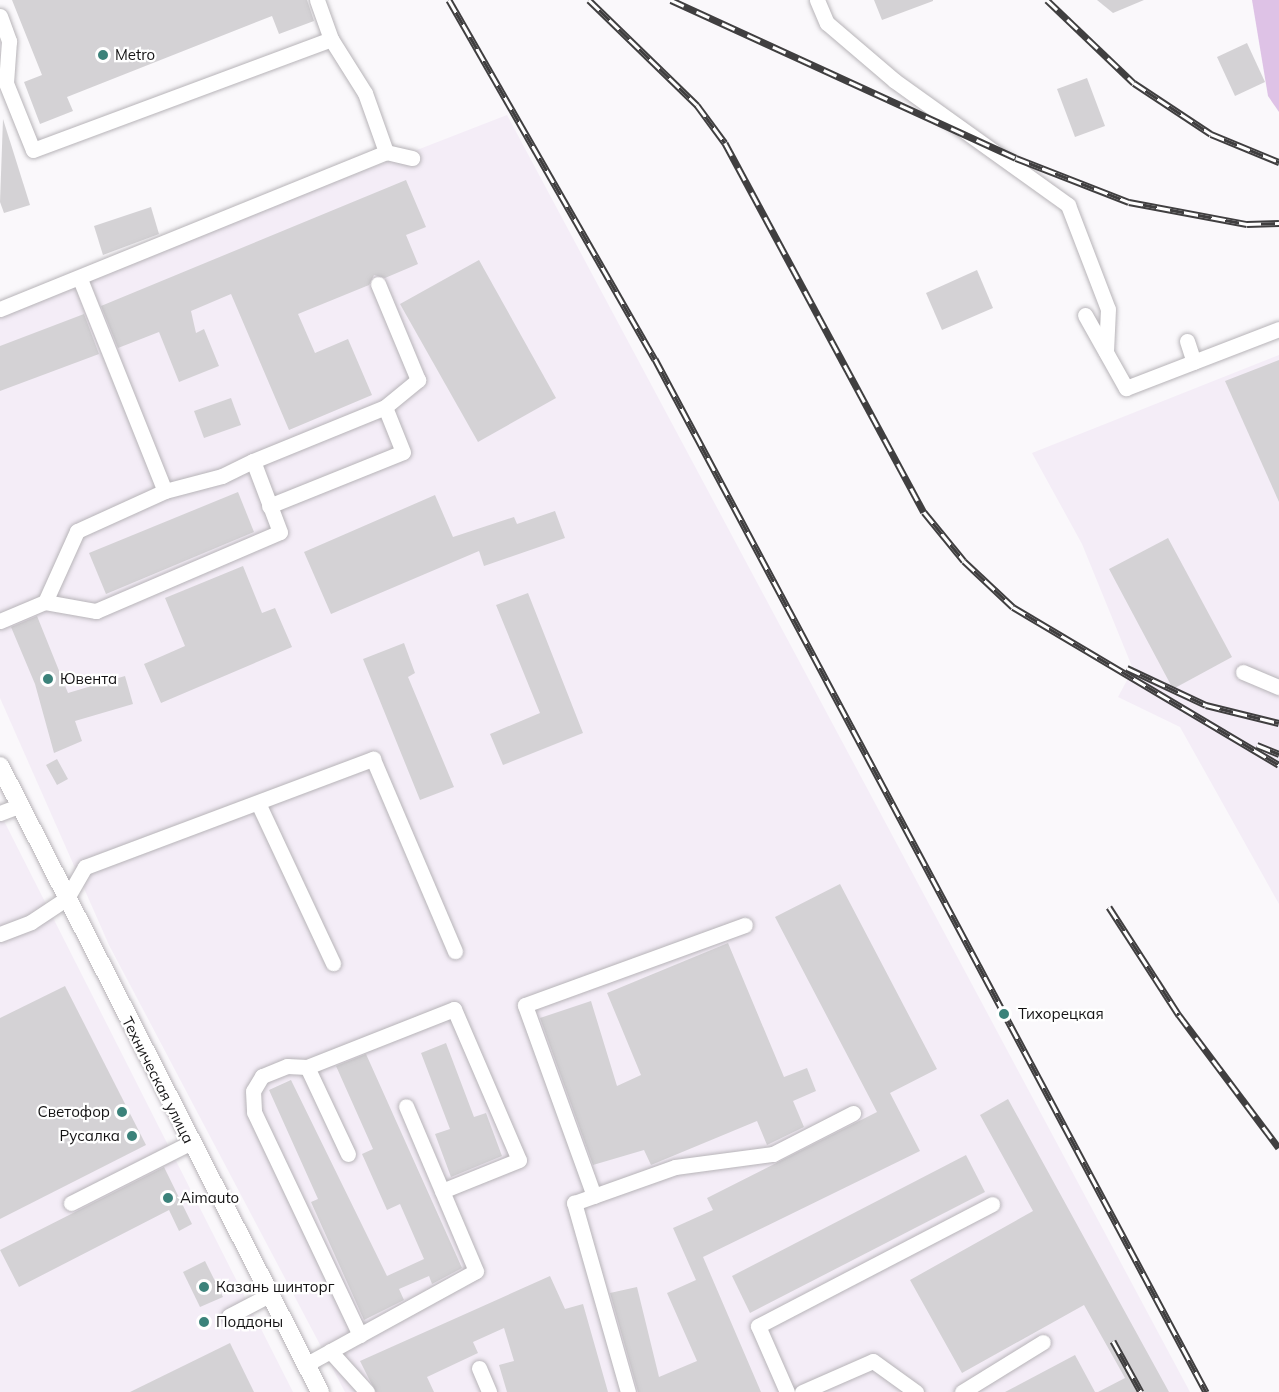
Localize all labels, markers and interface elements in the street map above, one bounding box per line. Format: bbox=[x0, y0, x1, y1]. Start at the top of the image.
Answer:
place label: Metro bbox=[115, 46, 155, 64]
marker: Metro bbox=[96, 48, 110, 62]
place label: Ювента bbox=[60, 670, 117, 688]
marker: Ювента bbox=[41, 672, 55, 686]
marker: Тихорецкая bbox=[995, 1005, 1013, 1023]
place label: Тихорецкая bbox=[1018, 1005, 1104, 1023]
street label: Техническая улица bbox=[118, 1014, 198, 1146]
place label: Светофор bbox=[37, 1103, 110, 1121]
marker: Светофор bbox=[115, 1105, 129, 1119]
place label: Русалка bbox=[59, 1127, 120, 1145]
marker: Русалка bbox=[125, 1129, 139, 1143]
place label: Aimauto bbox=[180, 1189, 239, 1207]
marker: Aimauto bbox=[161, 1191, 175, 1205]
place label: Казань шинторг bbox=[216, 1278, 334, 1296]
marker: Казань шинторг bbox=[197, 1280, 211, 1294]
place label: Поддоны bbox=[216, 1313, 283, 1331]
marker: Поддоны bbox=[197, 1315, 211, 1329]

